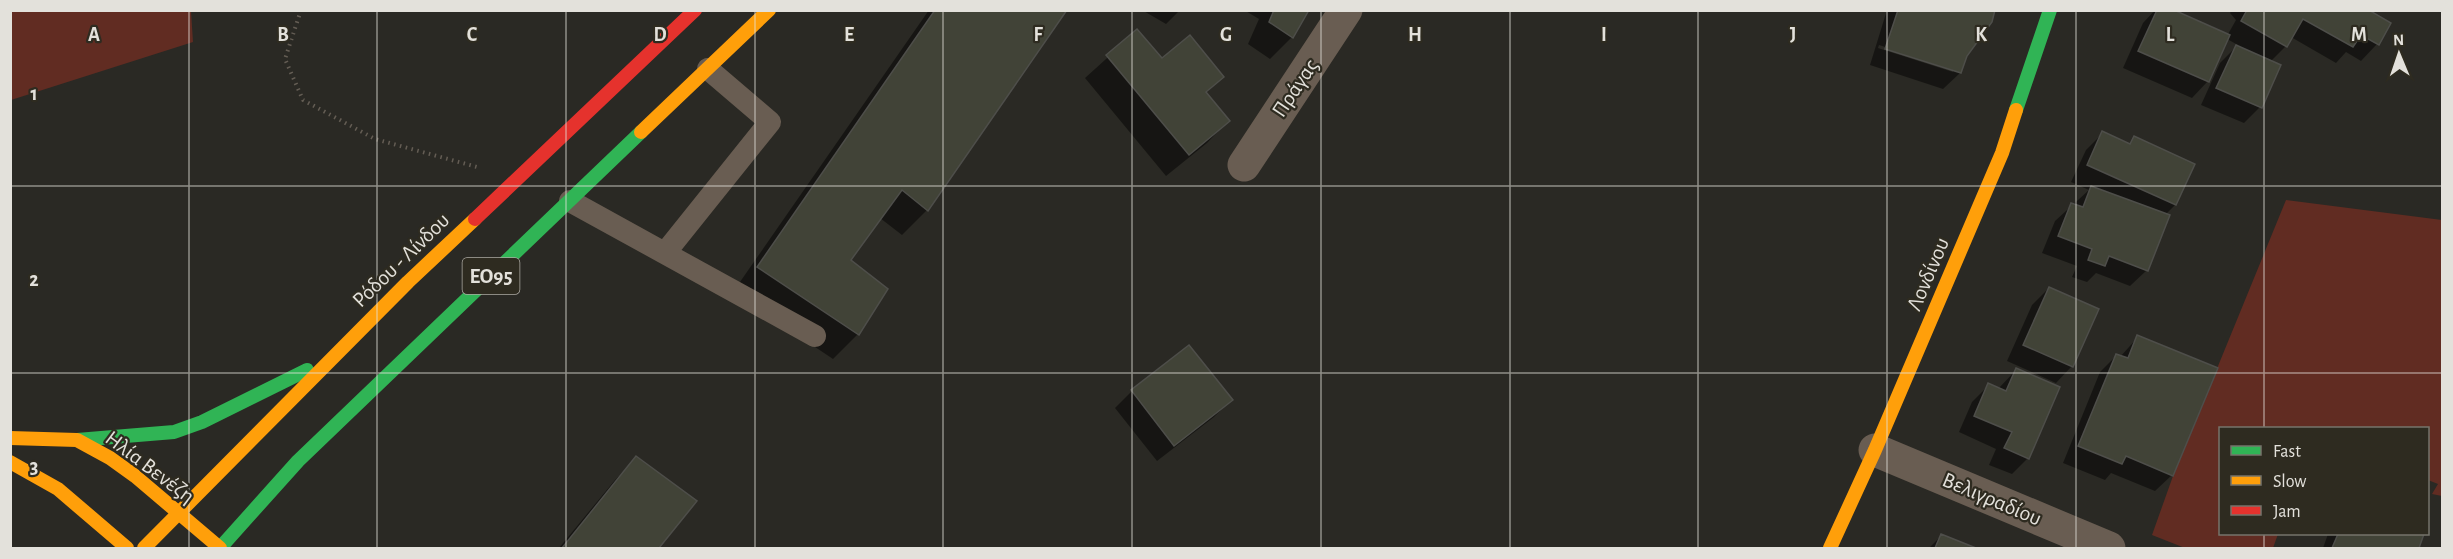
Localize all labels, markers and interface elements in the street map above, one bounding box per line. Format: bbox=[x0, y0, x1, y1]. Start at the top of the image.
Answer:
north arrow bbox=[2369, 24, 2429, 84]
text: A bbox=[88, 25, 100, 45]
text: B bbox=[277, 25, 289, 45]
text: C bbox=[467, 25, 478, 45]
text: D bbox=[653, 25, 667, 45]
text: E bbox=[844, 25, 854, 45]
text: F bbox=[1033, 25, 1043, 45]
text: G bbox=[1220, 25, 1232, 45]
text: H bbox=[1408, 25, 1422, 45]
text: I bbox=[1601, 25, 1607, 45]
text: J bbox=[1790, 25, 1796, 45]
text: K bbox=[1975, 25, 1987, 45]
text: L bbox=[2166, 25, 2175, 45]
text: M bbox=[2351, 25, 2367, 45]
text: N bbox=[2393, 32, 2404, 48]
street label: Πράγας bbox=[1268, 55, 1322, 121]
text: 1 bbox=[30, 84, 38, 104]
street label: Ρόδου - Λίνδου bbox=[348, 209, 454, 311]
street label: Λονδίνου bbox=[1903, 234, 1953, 314]
road number: ΕΟ95 bbox=[462, 258, 520, 294]
text: 2 bbox=[29, 270, 39, 290]
street label: Ηλία Βενέζη bbox=[101, 427, 199, 507]
legend bbox=[2219, 427, 2429, 535]
text: Fast bbox=[2273, 443, 2301, 461]
text: 3 bbox=[30, 457, 38, 477]
street label: Βελιγραδίου bbox=[1939, 468, 2045, 530]
text: Slow bbox=[2273, 473, 2306, 491]
text: Jam bbox=[2273, 503, 2301, 521]

